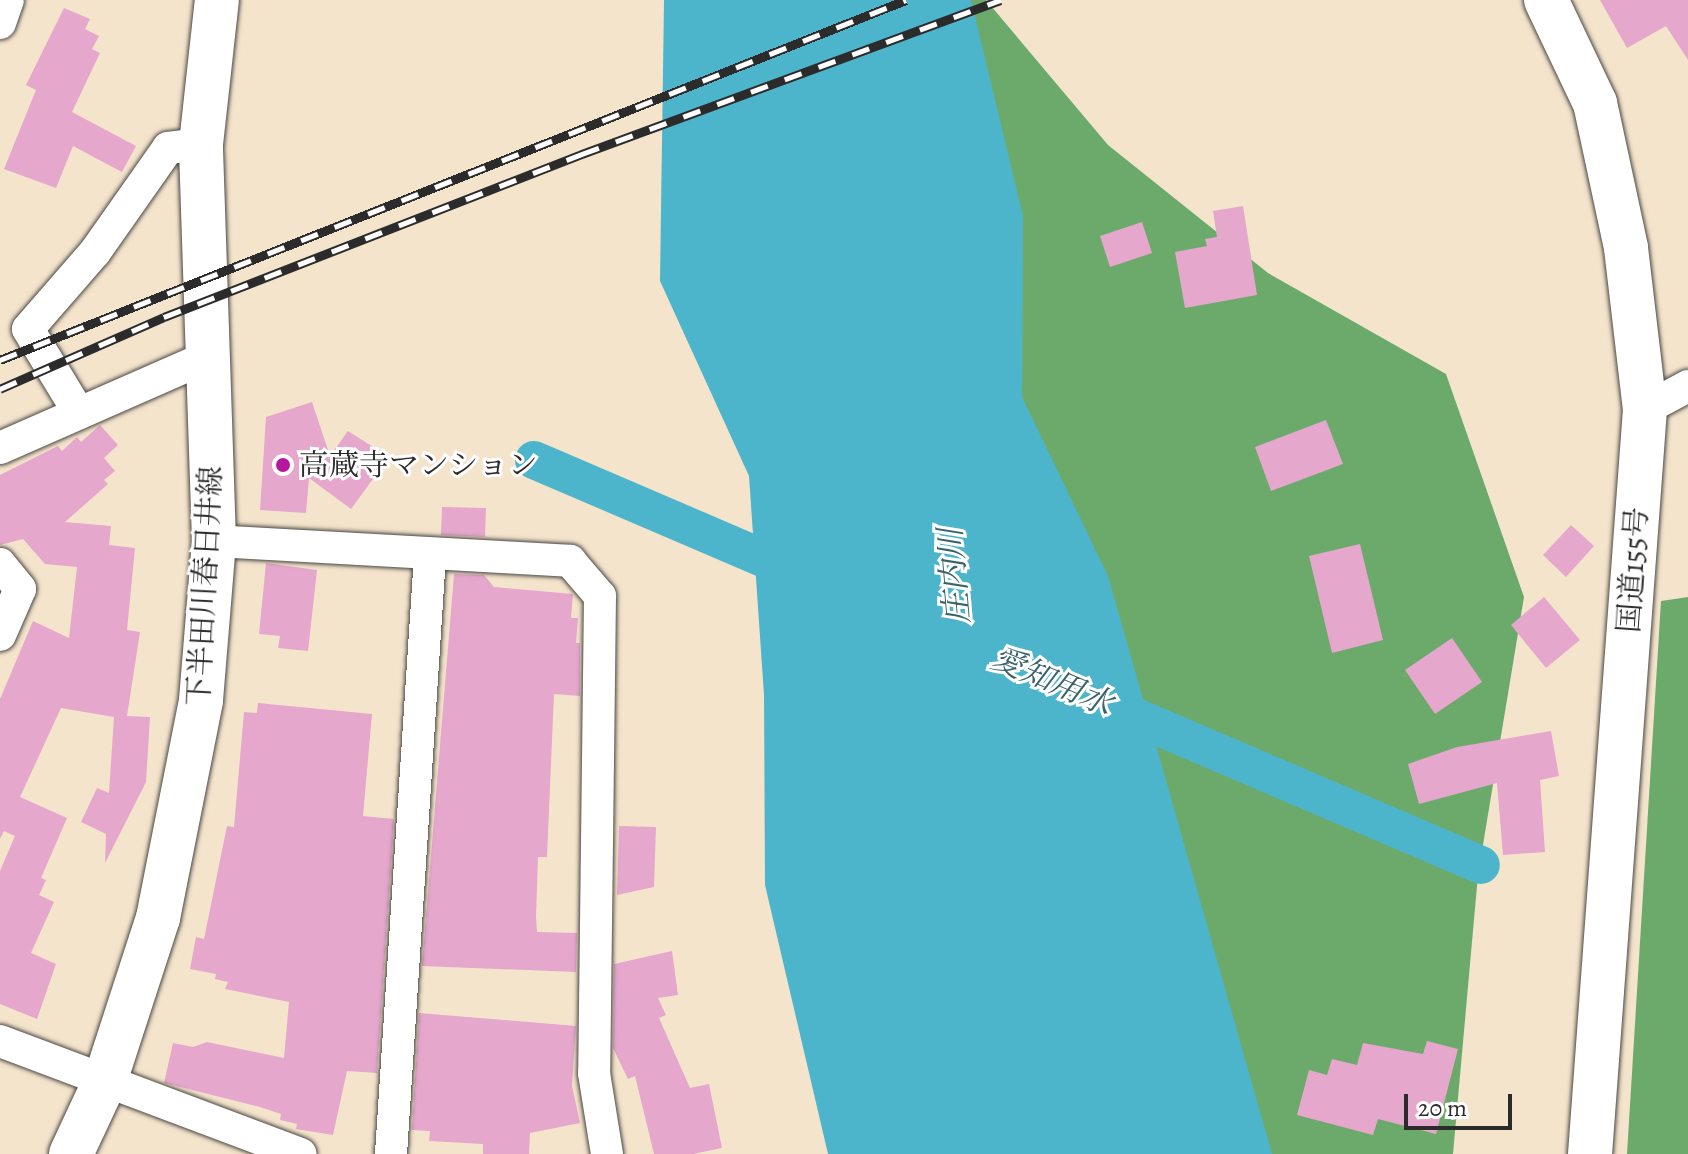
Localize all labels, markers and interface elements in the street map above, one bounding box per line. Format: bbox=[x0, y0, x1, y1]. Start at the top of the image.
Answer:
place label: 高蔵寺マンション bbox=[299, 447, 539, 483]
marker: 高蔵寺マンション bbox=[274, 456, 292, 474]
street label: 下半田川春日井線 bbox=[181, 465, 229, 707]
street label: 国道155号 bbox=[1611, 506, 1655, 634]
water label: 庄内川 bbox=[931, 527, 977, 625]
water label: 愛知用水 bbox=[986, 638, 1118, 724]
scale bar bbox=[1408, 1078, 1516, 1128]
text: 20 m bbox=[1418, 1092, 1467, 1124]

